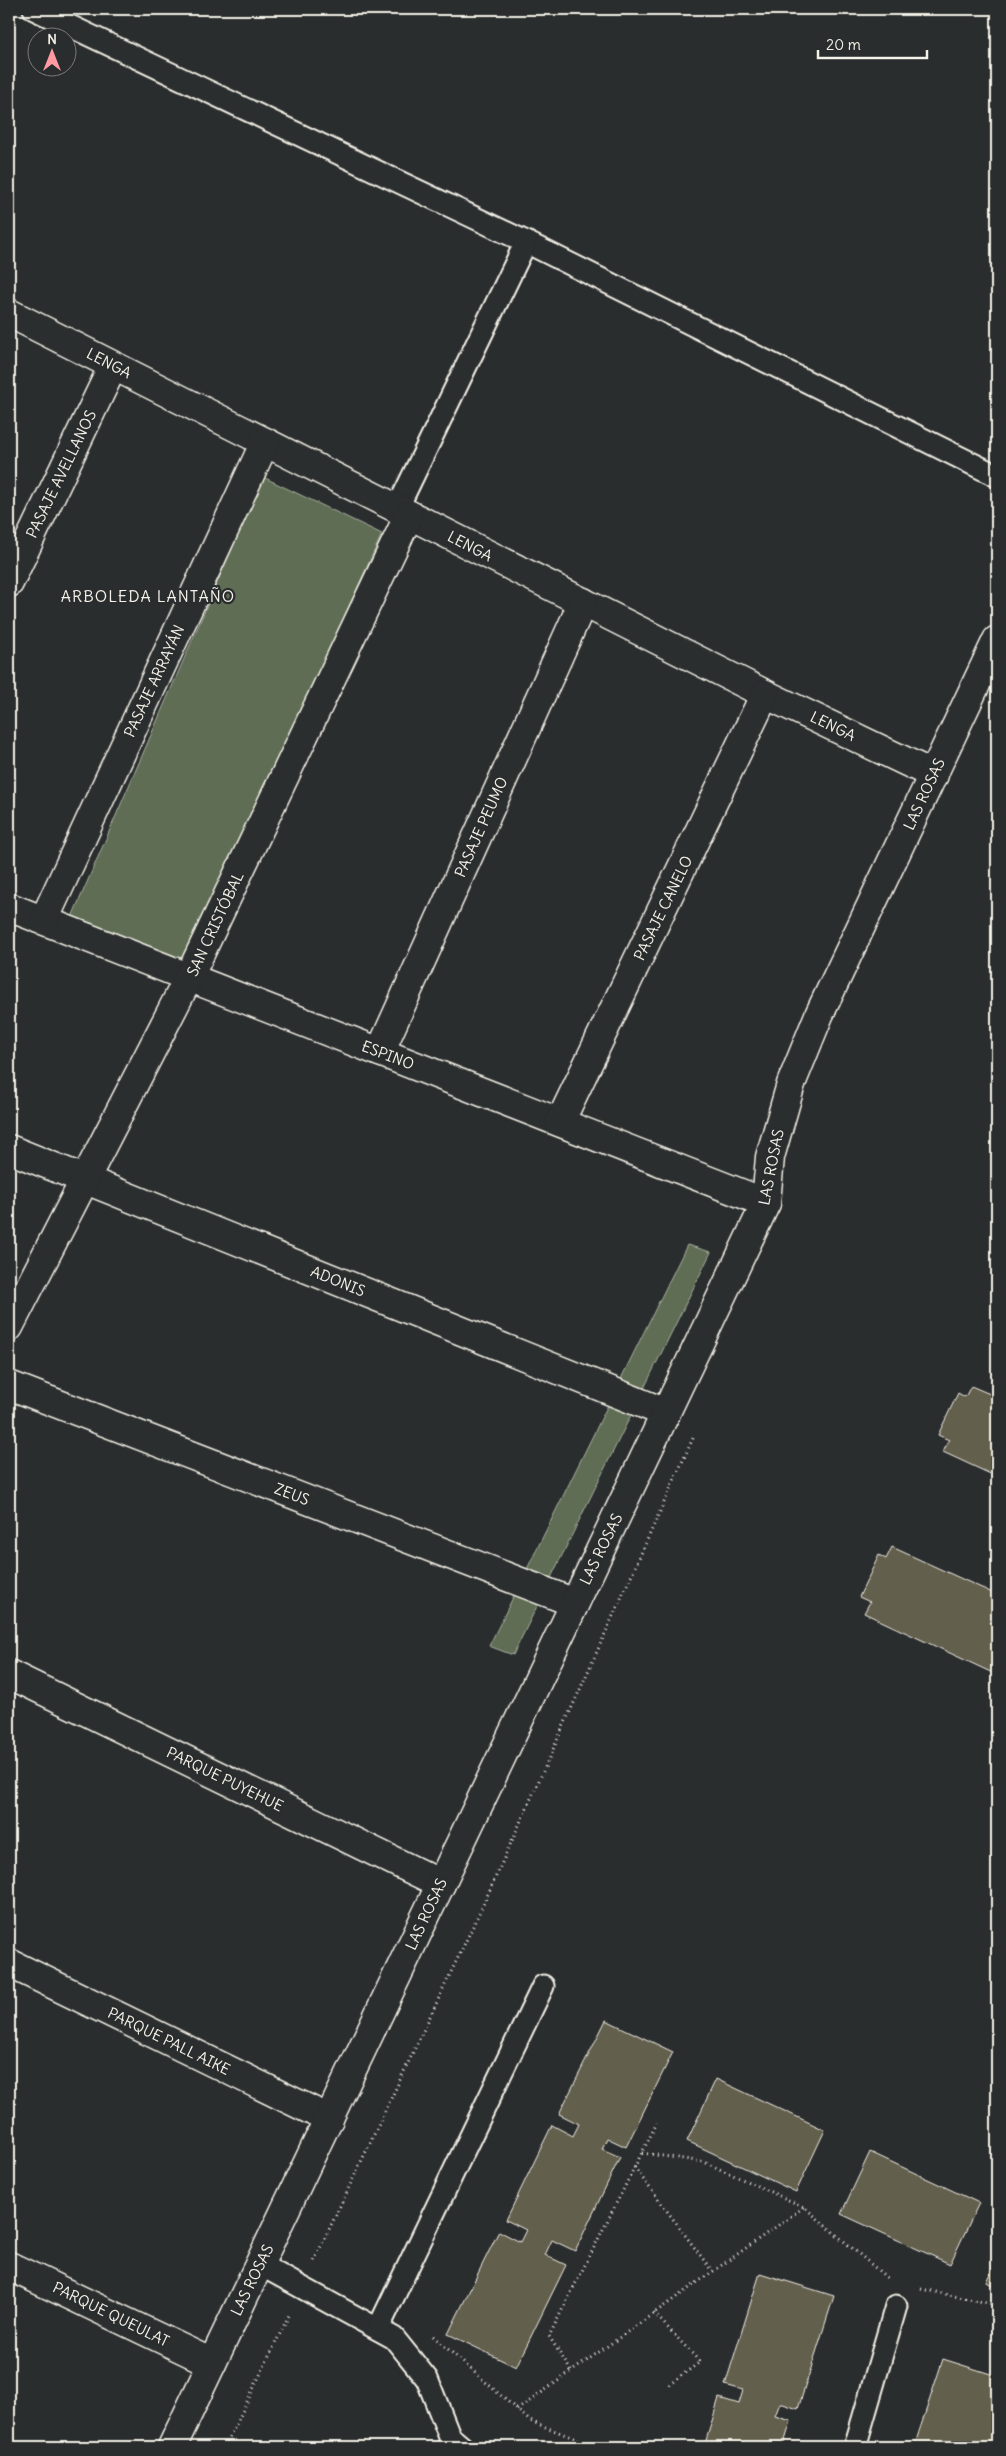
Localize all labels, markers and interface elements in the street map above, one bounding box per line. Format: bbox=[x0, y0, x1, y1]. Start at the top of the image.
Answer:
north arrow bbox=[28, 28, 78, 78]
scale bar bbox=[818, 28, 927, 60]
text: N bbox=[47, 30, 57, 48]
text: 20 m bbox=[826, 35, 861, 54]
street label: LENGA bbox=[83, 344, 135, 382]
street label: PASAJE AVELLANOS bbox=[22, 407, 100, 541]
street label: LENGA bbox=[444, 527, 496, 565]
district label: ARBOLEDA LANTAÑO bbox=[61, 586, 235, 606]
street label: PASAJE ARRAYÁN bbox=[120, 622, 188, 740]
street label: LENGA bbox=[807, 707, 859, 745]
street label: LAS ROSAS bbox=[899, 755, 949, 833]
street label: PASAJE PEUMO bbox=[450, 774, 512, 880]
street label: PASAJE CANELO bbox=[629, 853, 697, 963]
street label: SAN CRISTÓBAL bbox=[182, 868, 247, 979]
street label: ESPINO bbox=[359, 1036, 417, 1074]
street label: LAS ROSAS bbox=[754, 1127, 788, 1207]
street label: ADONIS bbox=[308, 1261, 368, 1301]
street label: ZEUS bbox=[272, 1479, 312, 1509]
street label: LAS ROSAS bbox=[576, 1510, 626, 1588]
street label: PARQUE PUYEHUE bbox=[163, 1742, 287, 1816]
street label: LAS ROSAS bbox=[401, 1875, 451, 1953]
street label: PARQUE PALL AIKE bbox=[105, 2003, 233, 2079]
street label: LAS ROSAS bbox=[227, 2241, 277, 2319]
street label: PARQUE QUEULAT bbox=[50, 2278, 172, 2350]

